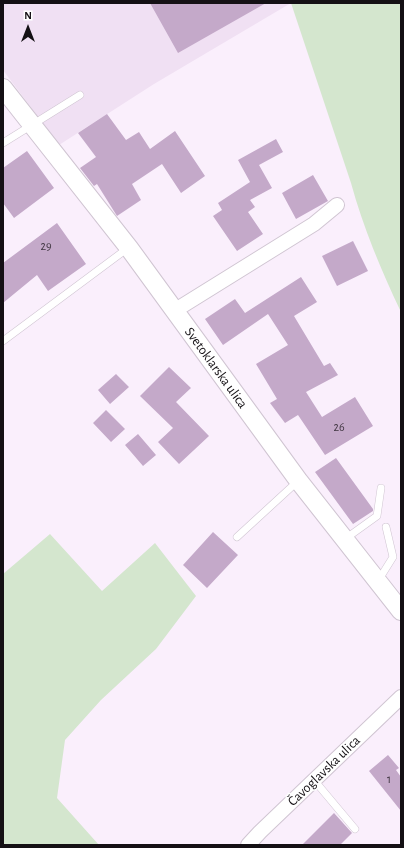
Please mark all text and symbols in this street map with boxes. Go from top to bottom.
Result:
north arrow [8,8,48,48]
text: N [24,10,32,21]
house number: 29 [40,239,52,253]
street label: Svetoklarska ulica [181,324,251,412]
house number: 26 [333,420,345,434]
street label: Čavoglavska ulica [284,732,364,810]
house number: 1 [387,772,391,786]

